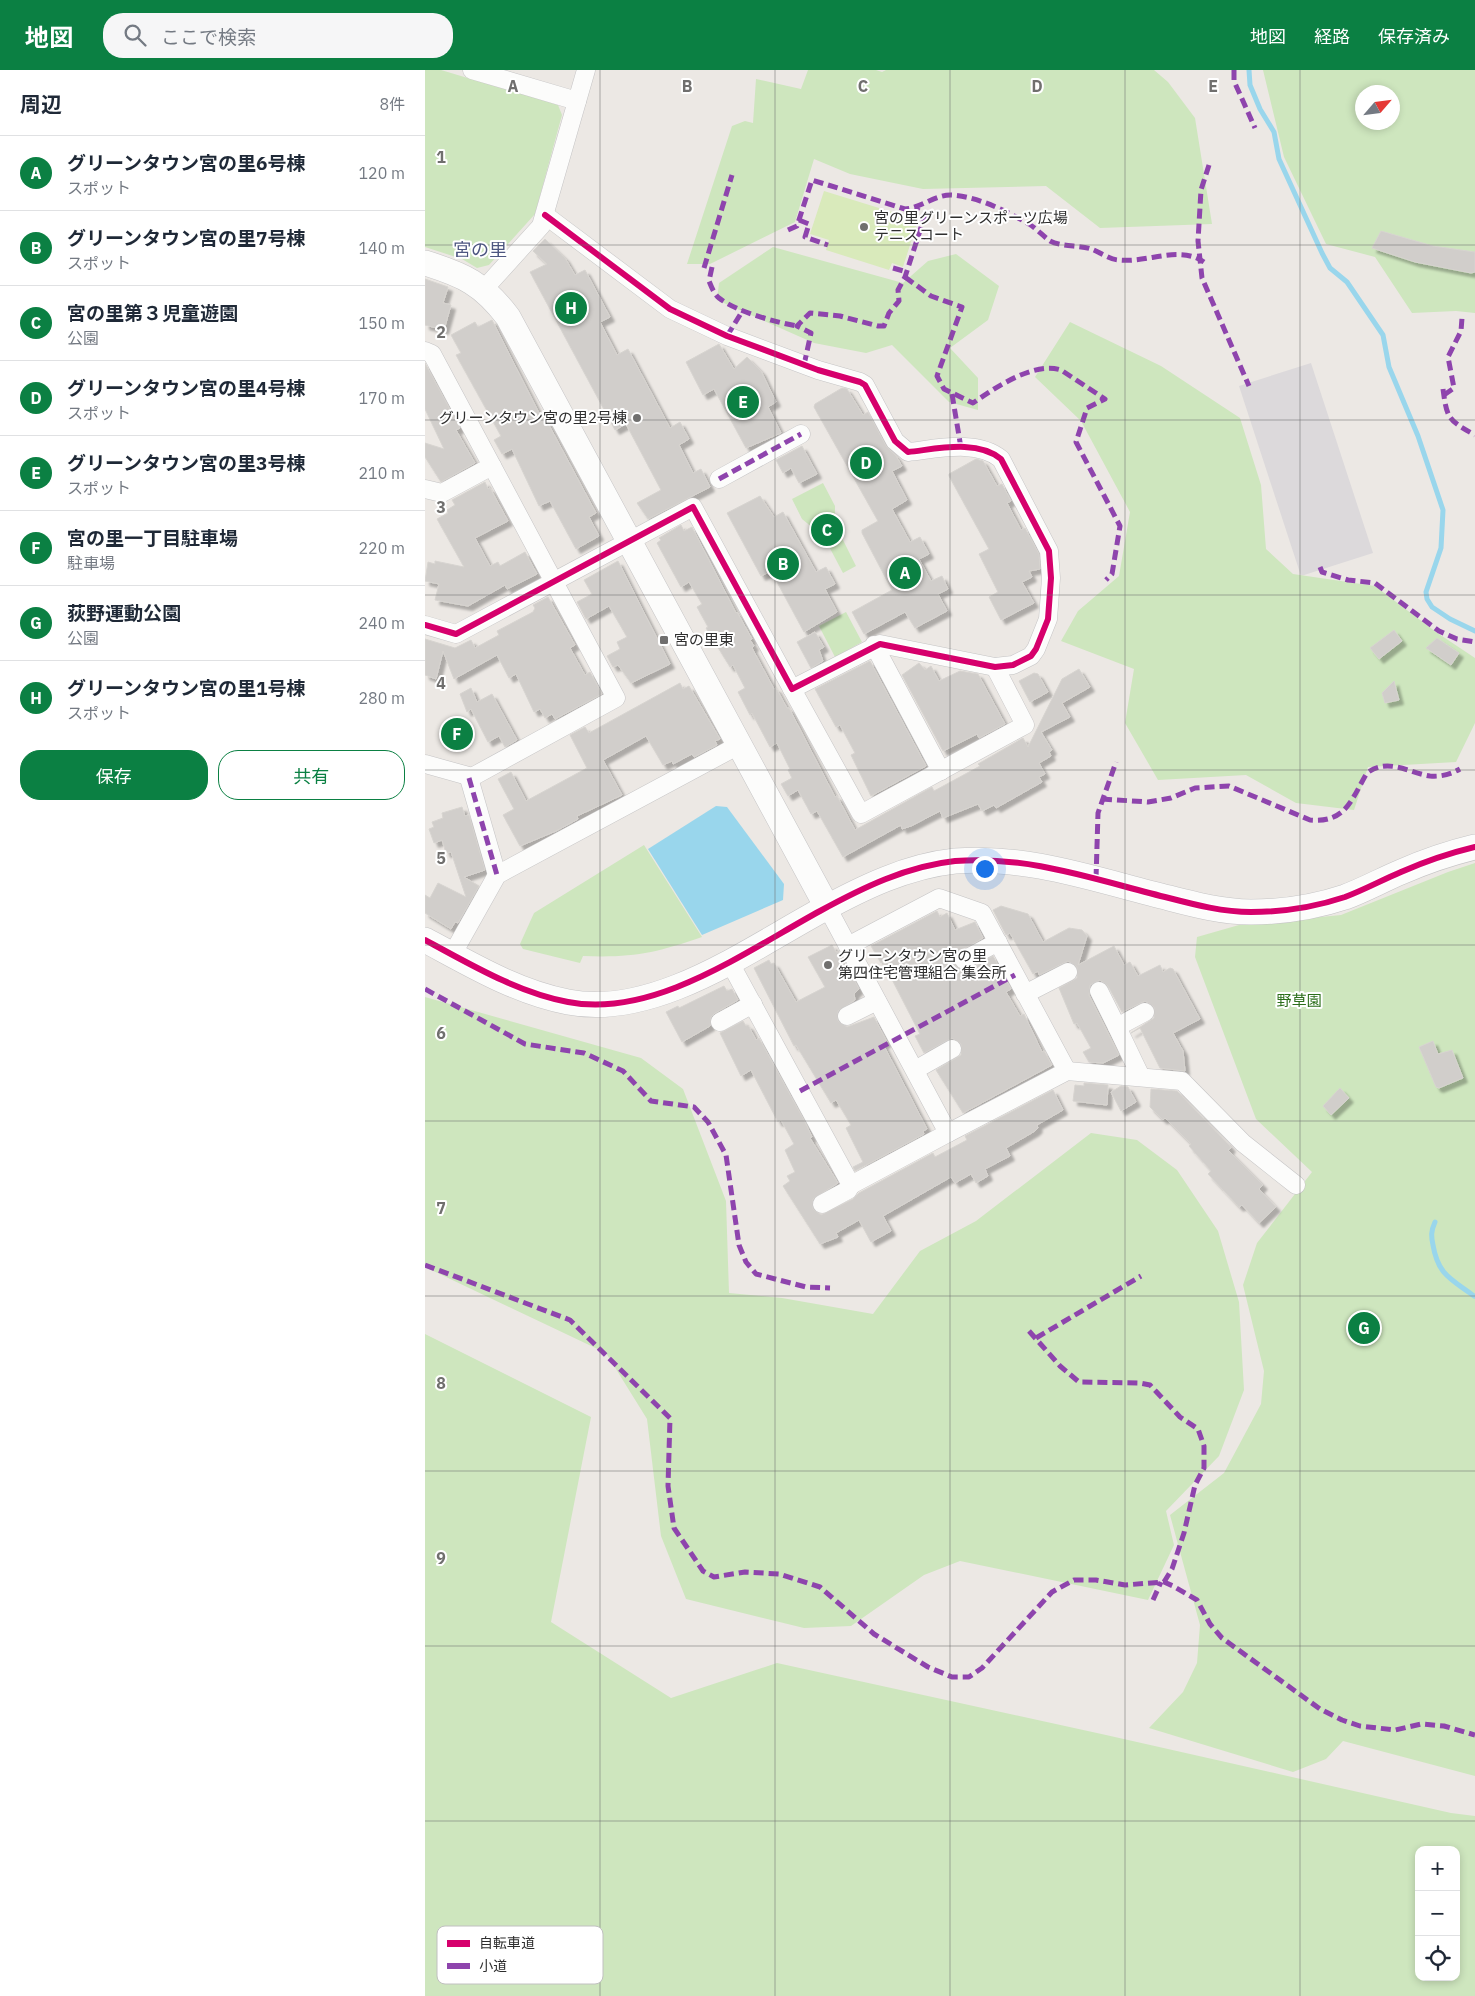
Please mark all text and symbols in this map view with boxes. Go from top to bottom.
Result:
search box [103,13,453,58]
text: 地図 [25,21,73,53]
icon: search [121,21,149,49]
text: ここで検索 [161,25,256,49]
text: 地図 [1250,25,1286,48]
text: 経路 [1314,25,1350,48]
text: 保存済み [1378,25,1450,48]
text: A [508,76,519,96]
text: B [682,76,693,96]
text: C [858,76,868,96]
text: D [1031,76,1043,96]
text: E [1208,76,1218,96]
north arrow [1355,85,1400,130]
text: 周辺 [20,90,62,118]
text: 8件 [379,94,405,114]
text: 1 [436,147,446,167]
text: グリーンタウン宮の里6号棟 [67,151,305,175]
text: A [31,163,41,183]
text: 120 m [358,163,405,183]
text: スポット [67,178,131,198]
place label: 宮の里グリーンスポーツ広場 テニスコート [874,208,1068,244]
marker: 宮の里グリーンスポーツ広場 テニスコート [858,221,870,233]
text: グリーンタウン宮の里7号棟 [67,226,305,250]
text: B [31,238,41,258]
text: 140 m [358,238,405,258]
district label: 宮の里 [453,238,507,261]
text: スポット [67,253,131,273]
pin: H [555,289,587,327]
text: 宮の里第３児童遊園 [67,301,238,325]
text: C [31,313,41,333]
text: 150 m [358,313,405,333]
text: 2 [436,322,446,342]
text: 公園 [67,328,99,348]
text: グリーンタウン宮の里4号棟 [67,376,305,400]
pin: E [727,383,759,421]
text: D [30,388,42,408]
text: 170 m [358,388,405,408]
text: スポット [67,403,131,423]
place label: グリーンタウン宮の里2号棟 [439,408,627,427]
marker: グリーンタウン宮の里2号棟 [631,412,643,424]
pin: D [850,444,882,482]
text: グリーンタウン宮の里3号棟 [67,451,305,475]
text: E [31,463,41,483]
text: 210 m [358,463,405,483]
text: スポット [67,478,131,498]
text: 3 [436,497,446,517]
pin: C [811,511,843,549]
text: 宮の里一丁目駐車場 [67,526,238,550]
text: F [31,538,41,558]
text: 220 m [358,538,405,558]
pin: B [767,545,799,583]
text: 駐車場 [67,553,115,573]
pin: A [889,554,921,592]
text: 荻野運動公園 [67,601,181,625]
text: G [30,613,42,633]
text: 240 m [358,613,405,633]
text: 公園 [67,628,99,648]
place label: 宮の里東 [674,630,734,649]
marker: 宮の里東 [658,634,670,646]
text: 4 [436,673,446,693]
text: グリーンタウン宮の里1号棟 [67,676,305,700]
text: H [30,688,42,708]
text: 280 m [358,688,405,708]
text: スポット [67,703,131,723]
pin: F [441,715,473,753]
button: 保存 [20,750,208,800]
button: 共有 [218,750,405,800]
text: 5 [436,848,446,868]
your location [972,856,998,882]
place label: グリーンタウン宮の里 第四住宅管理組合 集会所 [838,946,1007,982]
marker: グリーンタウン宮の里 第四住宅管理組合 集会所 [822,959,834,971]
park label: 野草園 [1276,991,1322,1010]
text: 6 [436,1023,446,1043]
text: 7 [436,1198,446,1218]
pin: G [1348,1309,1380,1347]
text: 8 [436,1373,446,1393]
text: 9 [436,1548,446,1568]
map controls [1415,1846,1460,1981]
button: + [1415,1846,1460,1891]
button: − [1415,1891,1460,1936]
legend [437,1926,603,1984]
text: 自転車道 [479,1934,535,1952]
button: locate [1415,1936,1460,1981]
text: 小道 [479,1957,507,1975]

